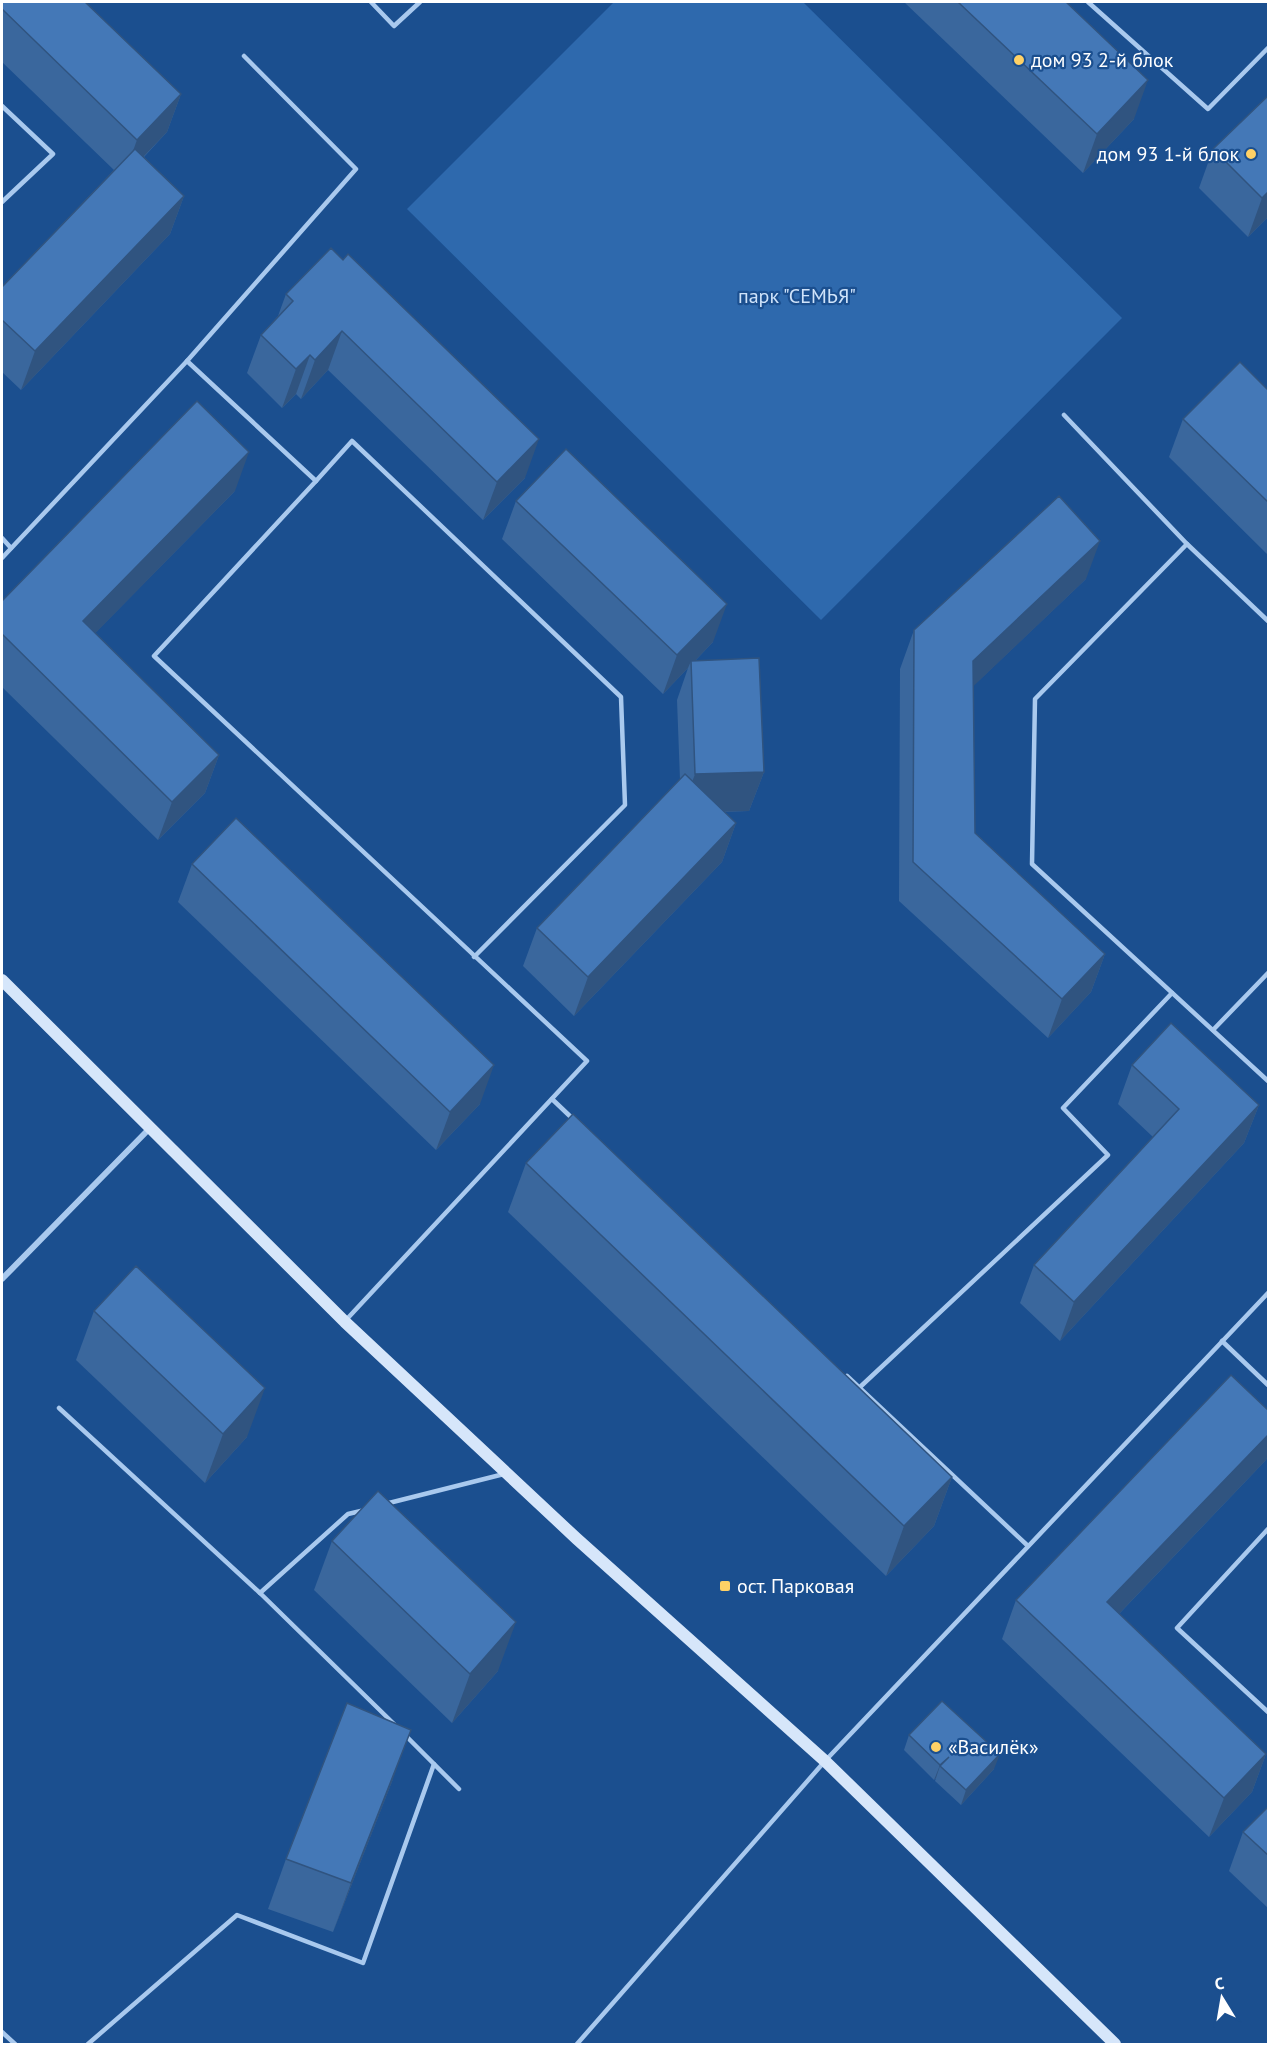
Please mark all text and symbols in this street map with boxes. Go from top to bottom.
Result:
place label: дом 93 2-й блок [1031,47,1174,73]
marker: дом 93 2-й блок [1012,53,1026,67]
place label: дом 93 1-й блок [1097,141,1239,167]
marker: дом 93 1-й блок [1244,147,1258,161]
park label: парк "СЕМЬЯ" [738,283,856,309]
place label: ост. Парковая [737,1573,854,1599]
marker: ост. Парковая [718,1579,732,1593]
place label: «Василёк» [948,1734,1038,1760]
marker: «Василёк» [929,1740,943,1754]
north arrow [1192,1968,1252,2028]
text: С [1213,1973,1225,1994]

